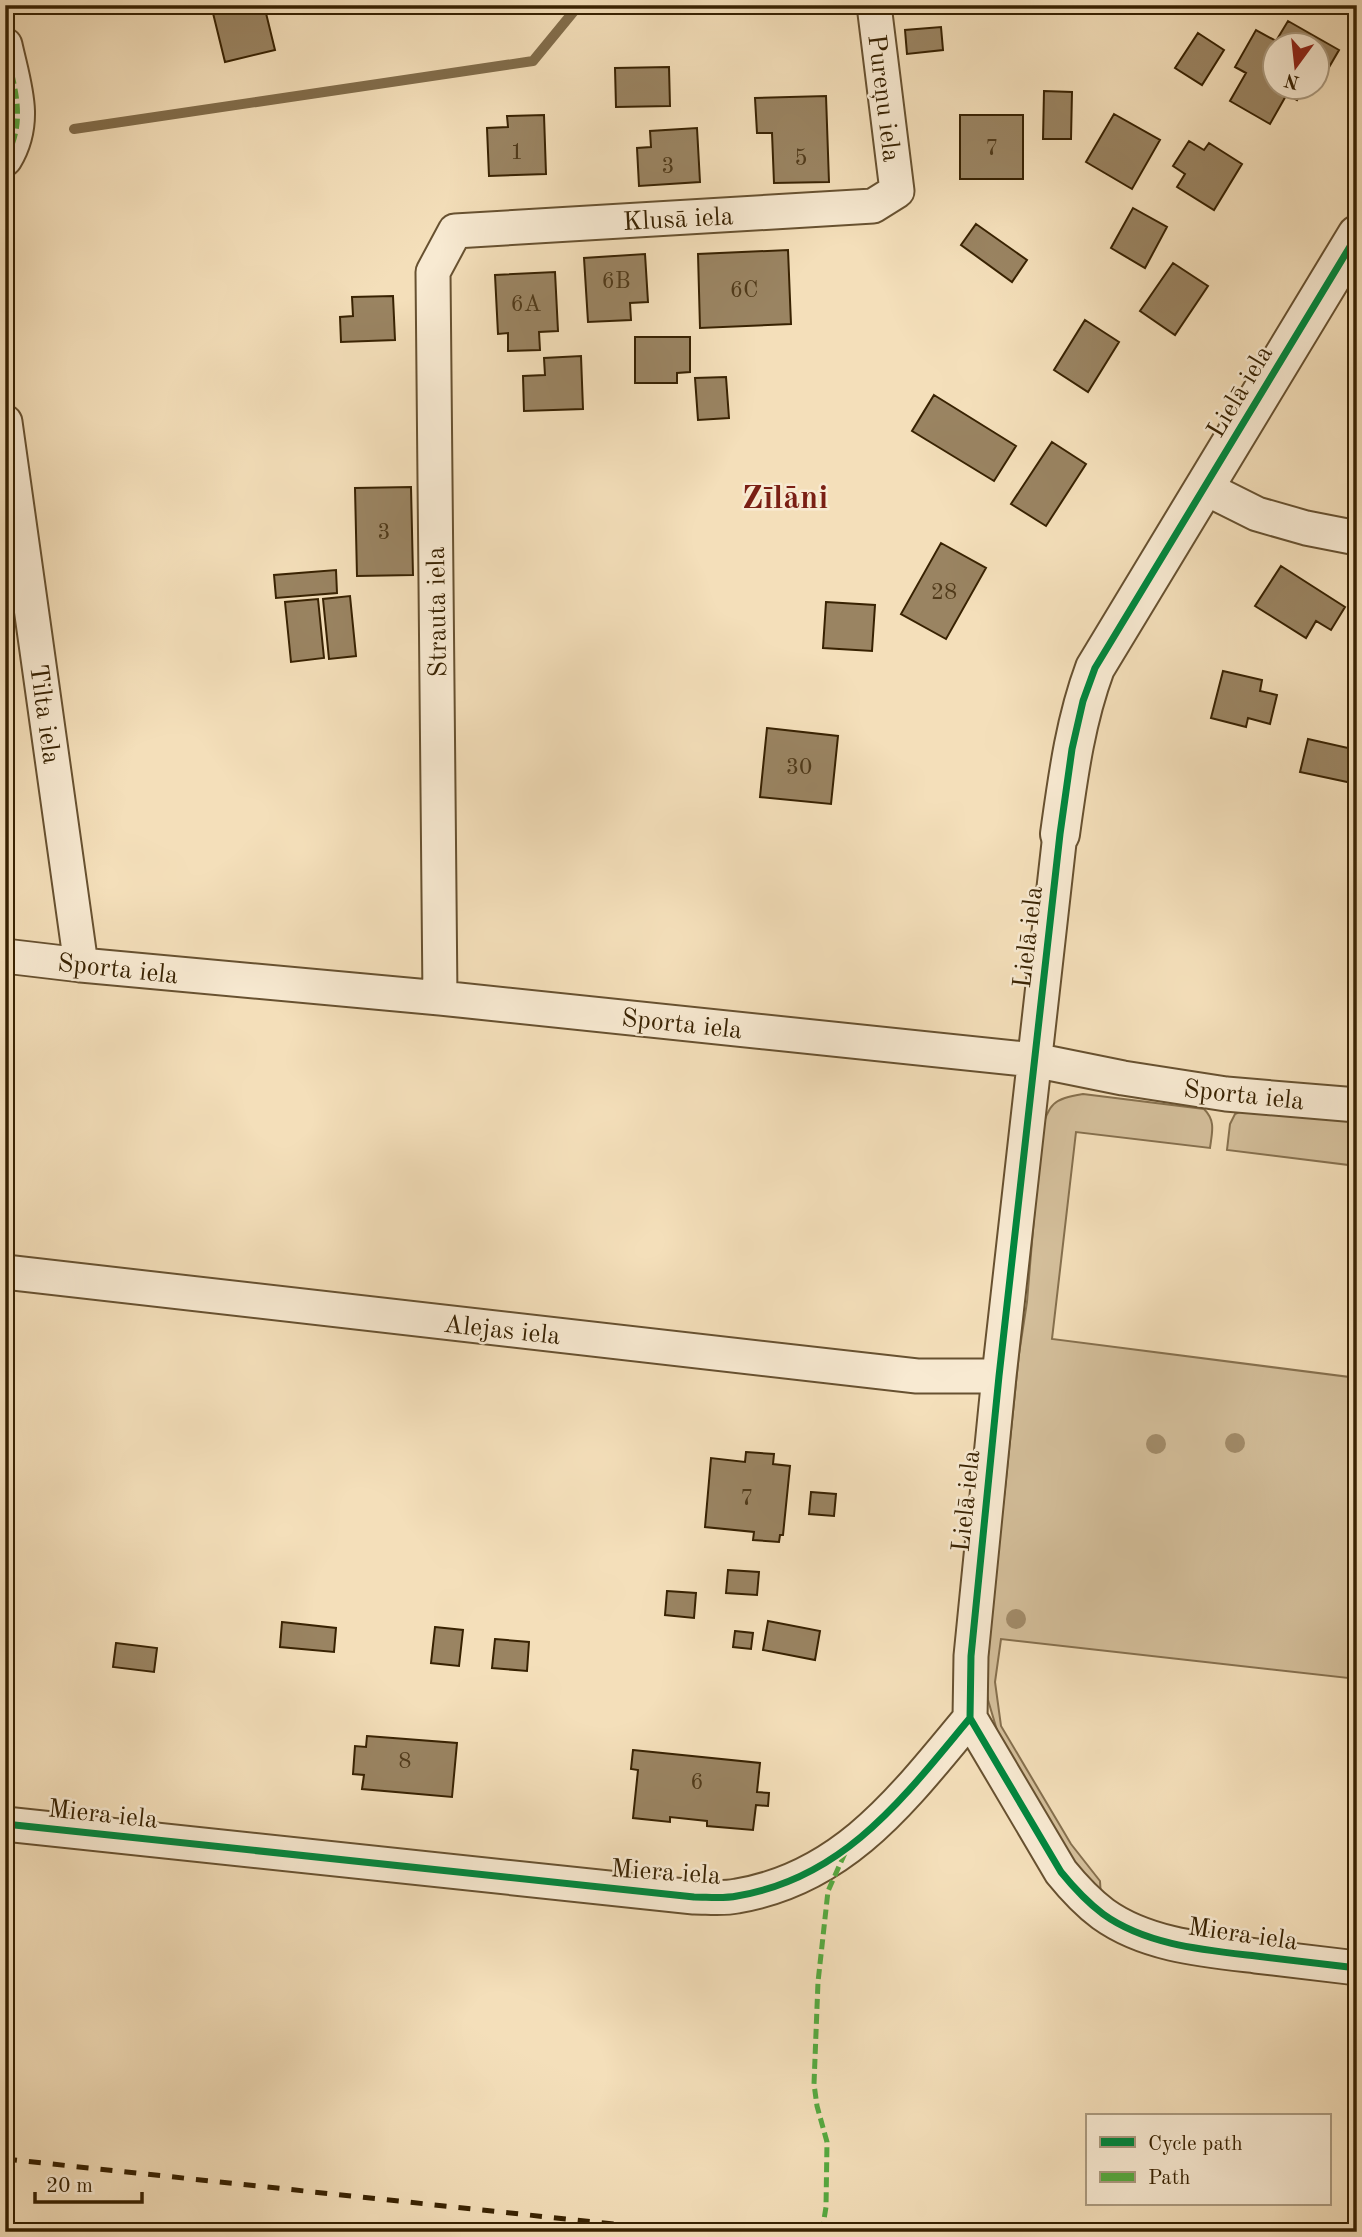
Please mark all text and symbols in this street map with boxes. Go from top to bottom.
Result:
north arrow [1260,32,1330,102]
street label: Pureņu iela [861,33,904,164]
text: N [1282,69,1302,91]
house number: 7 [985,137,999,160]
house number: 1 [510,141,524,164]
house number: 5 [794,147,808,170]
house number: 3 [661,155,675,178]
street label: Klusā iela [622,204,734,236]
house number: 6B [601,270,631,293]
house number: 6C [730,279,758,302]
house number: 6A [511,293,542,316]
street label: Lielā iela [1203,341,1278,443]
district label: Zīlāni [742,483,828,516]
house number: 3 [377,521,391,544]
street label: Strauta iela [424,546,452,678]
house number: 28 [931,581,957,604]
street label: Tilta iela [24,663,64,766]
house number: 30 [786,756,812,779]
street label: Lielā iela [1010,885,1048,990]
street label: Sporta iela [56,951,180,989]
street label: Sporta iela [620,1006,744,1044]
street label: Sporta iela [1182,1077,1306,1115]
street label: Alejas iela [442,1312,562,1350]
street label: Lielā iela [949,1449,985,1553]
house number: 7 [740,1487,754,1510]
house number: 8 [398,1750,412,1773]
house number: 6 [690,1771,704,1794]
street label: Miera iela [47,1796,159,1834]
street label: Miera iela [610,1856,722,1890]
street label: Miera iela [1186,1914,1299,1956]
legend [1086,2114,1330,2206]
text: Cycle path [1148,2134,1243,2155]
scale bar [35,2160,142,2204]
text: Path [1148,2168,1191,2189]
text: 20 m [46,2176,93,2197]

